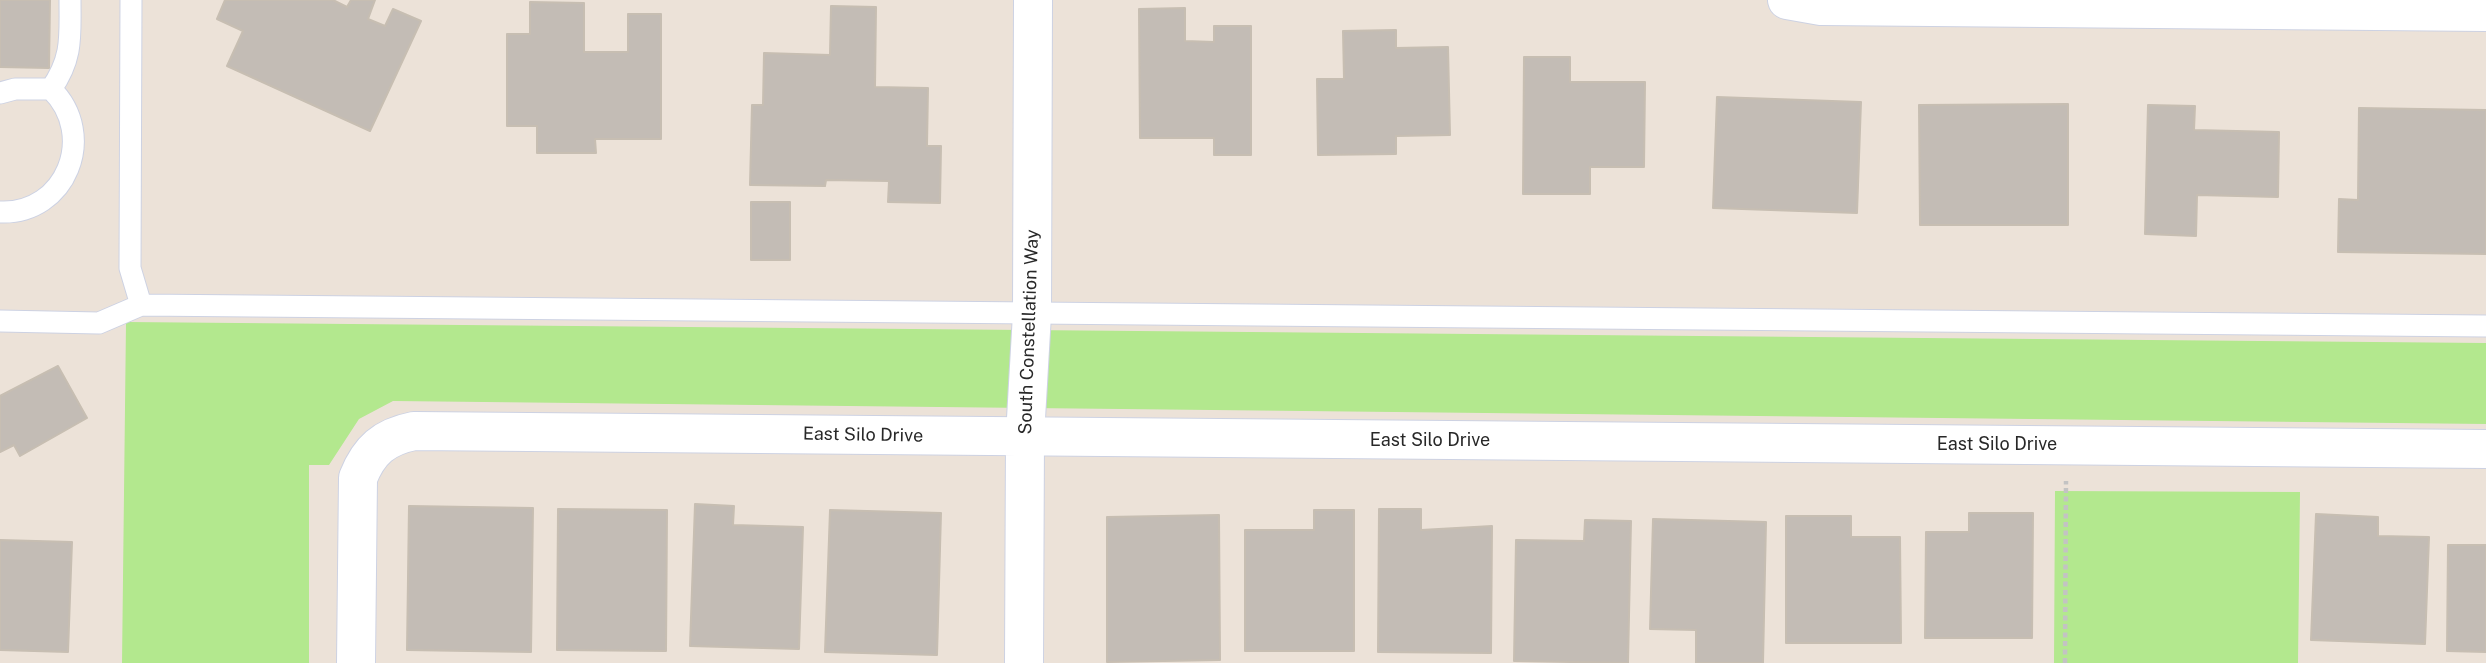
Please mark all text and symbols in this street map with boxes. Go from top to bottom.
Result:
street label: South Constellation Way [1015,229,1043,435]
street label: East Silo Drive [803,423,923,447]
street label: East Silo Drive [1370,429,1490,451]
street label: East Silo Drive [1937,433,2057,455]

